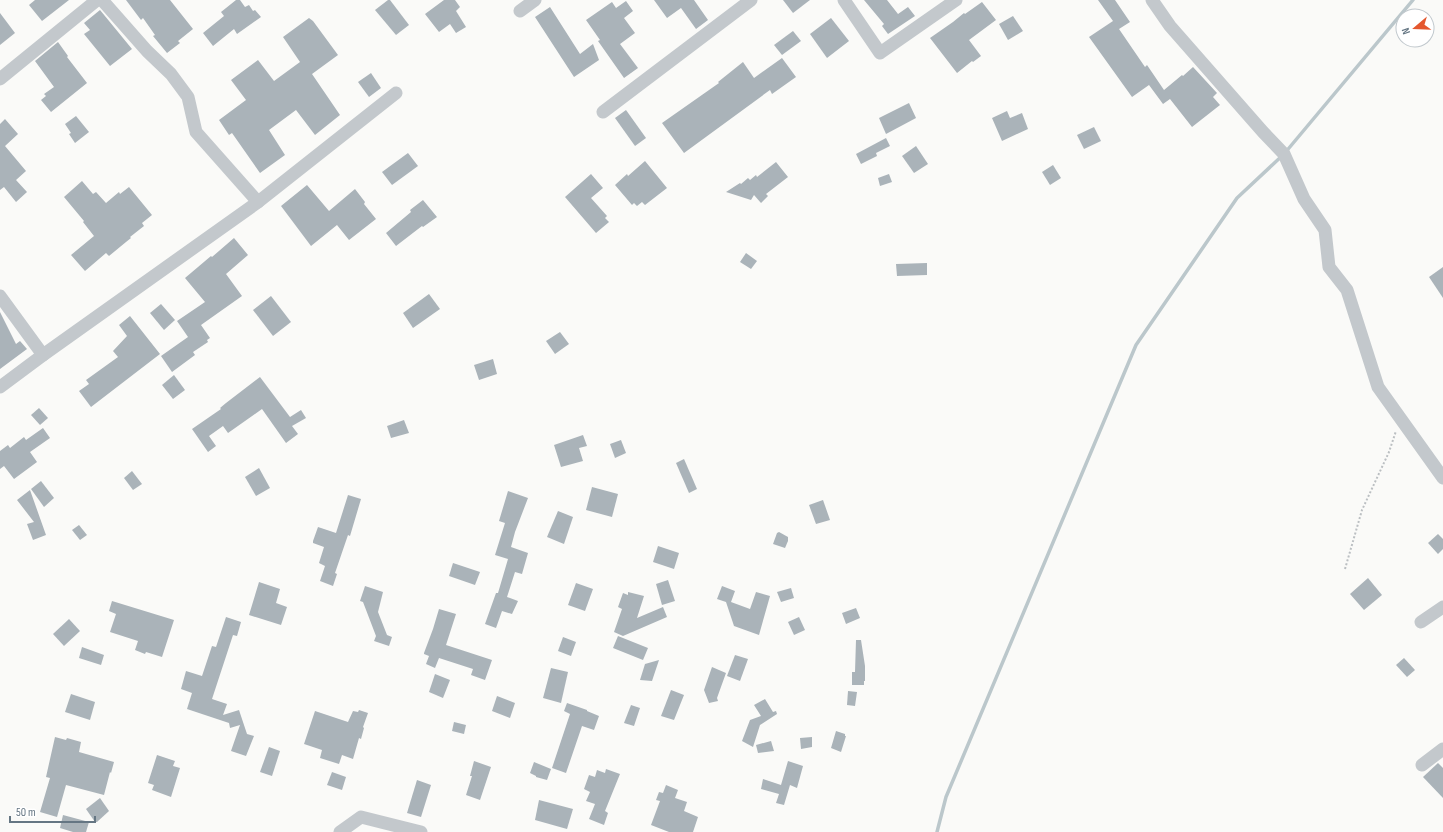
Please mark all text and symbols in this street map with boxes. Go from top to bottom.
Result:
north arrow [1395,8,1435,48]
text: N [1399,26,1413,36]
scale bar [10,798,95,824]
text: 50 m [16,805,36,820]

